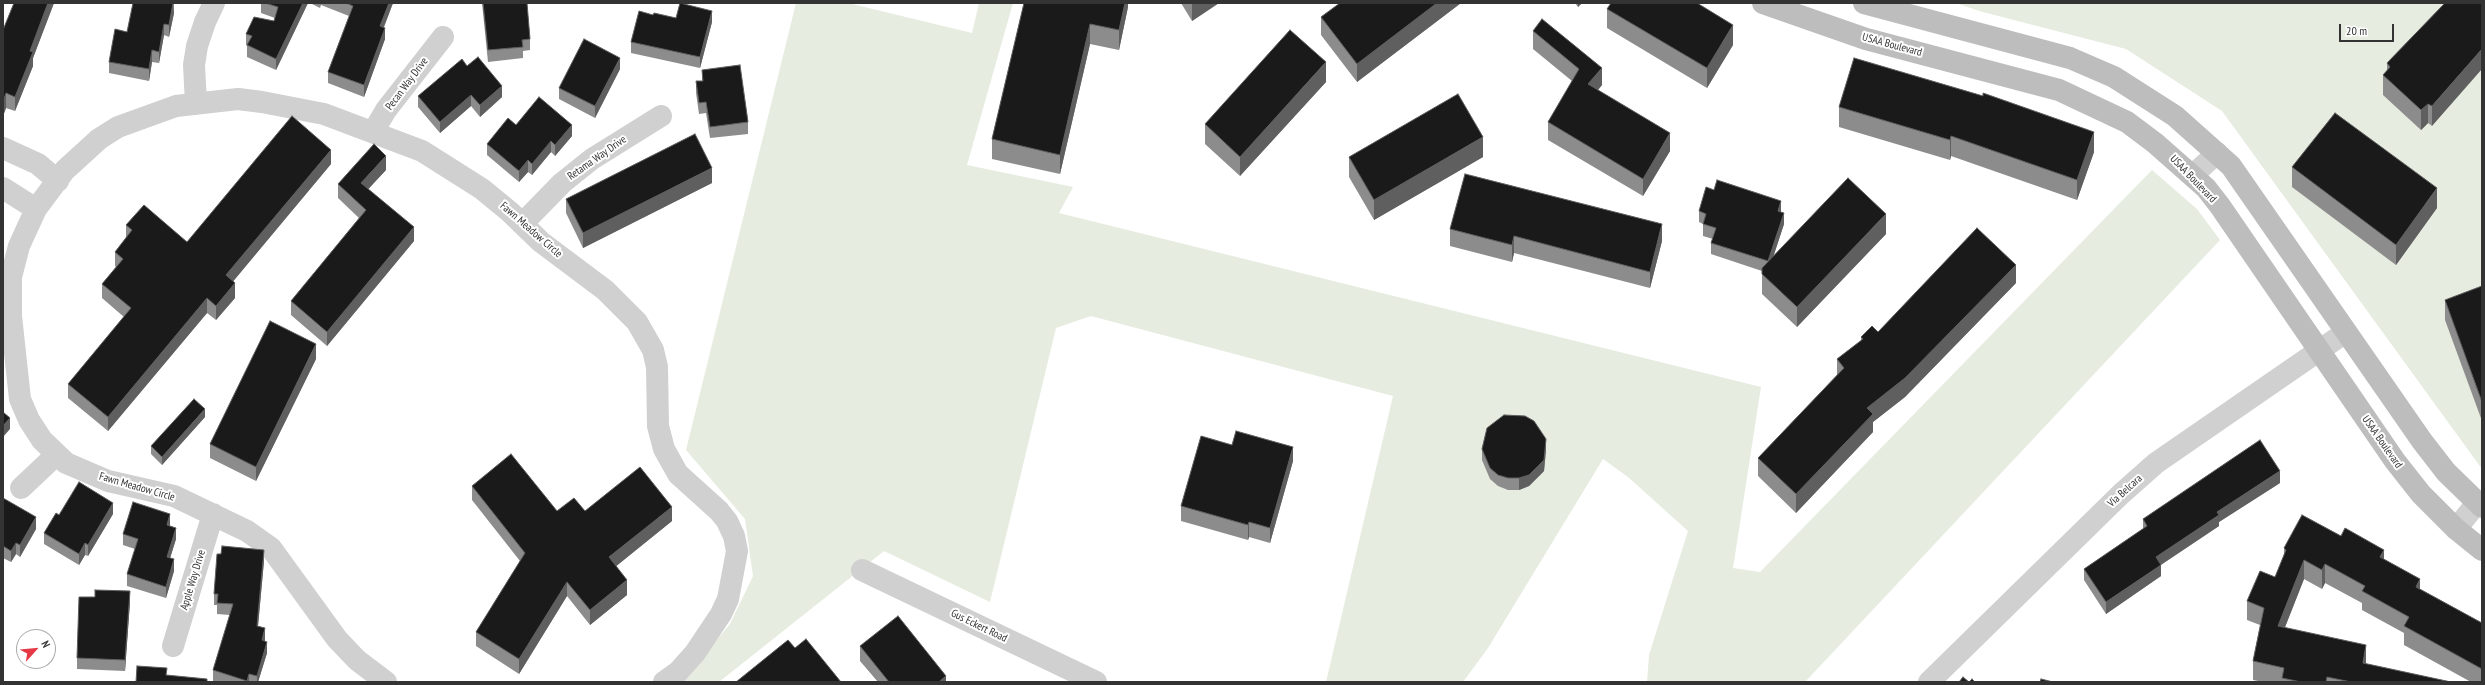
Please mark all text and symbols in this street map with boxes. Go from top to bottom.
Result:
scale bar [2341,16,2396,42]
text: 20 m [2346,23,2367,38]
street label: USAA Boulevard [1861,31,1923,59]
street label: Pecan Way Drive [383,55,431,113]
street label: Retama Way Drive [565,133,629,183]
street label: USAA Boulevard [2167,152,2219,206]
street label: Fawn Meadow Circle [497,199,565,261]
street label: USAA Boulevard [2359,413,2405,471]
street label: Fawn Meadow Circle [98,470,176,504]
street label: Via Belcara [2105,472,2145,510]
street label: Apple Way Drive [178,548,208,612]
street label: Gus Eckert Road [949,607,1009,645]
north arrow [16,629,56,669]
text: N [38,638,53,650]

